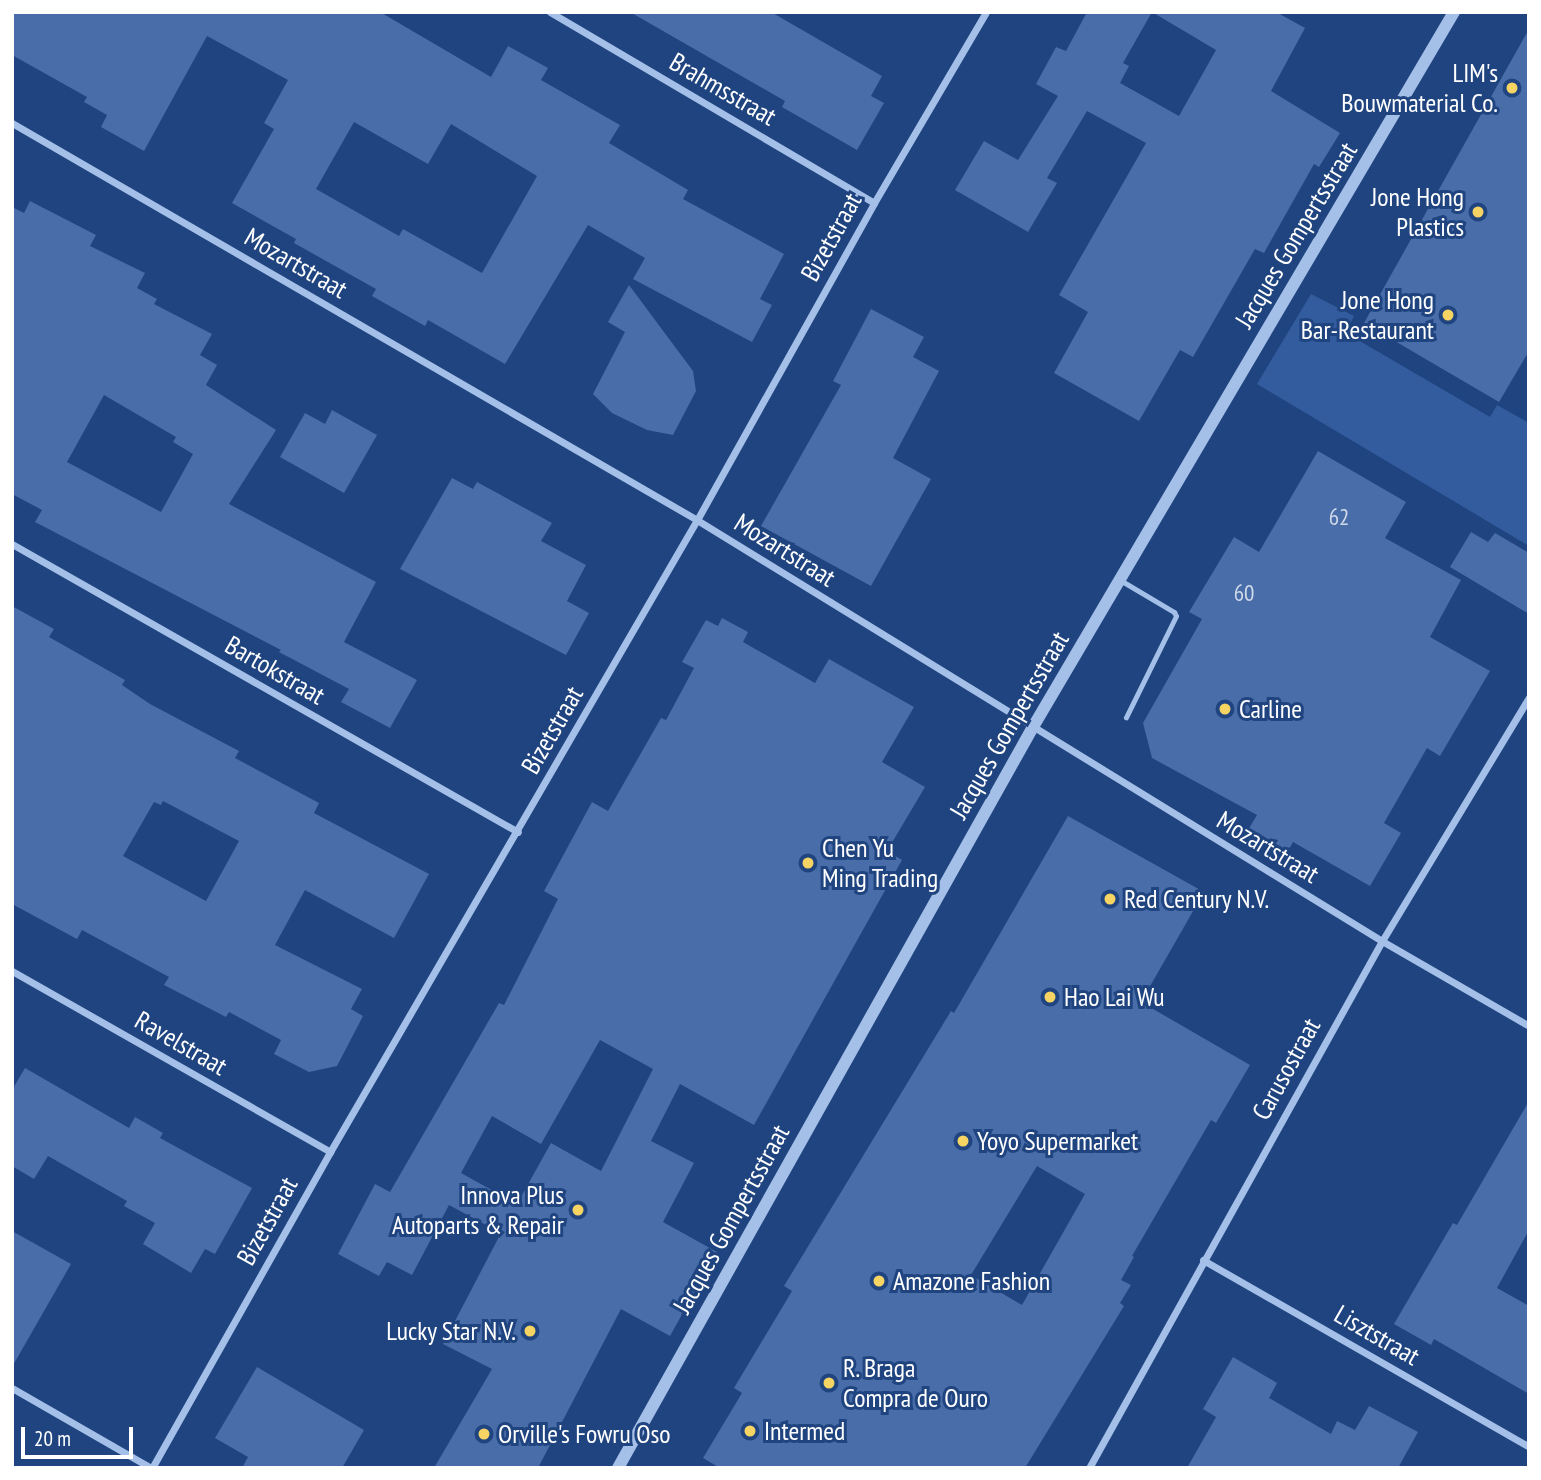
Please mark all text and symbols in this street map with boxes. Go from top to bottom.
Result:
street label: Brahmsstraat [664,46,782,132]
place label: LIM's Bouwmaterial Co. [1341,57,1498,119]
marker: LIM's Bouwmaterial Co. [1504,80,1520,96]
street label: Jacques Gompertsstraat [1228,137,1364,333]
place label: Jone Hong Plastics [1371,181,1464,242]
street label: Bizetstraat [794,188,868,286]
marker: Jone Hong Plastics [1470,204,1486,220]
street label: Mozartstraat [239,221,353,305]
place label: Jone Hong Bar-Restaurant [1301,284,1434,346]
marker: Jone Hong Bar-Restaurant [1440,307,1456,323]
house number: 62 [1329,503,1349,531]
street label: Mozartstraat [729,507,841,593]
house number: 60 [1234,579,1254,607]
street label: Jacques Gompertsstraat [943,626,1075,824]
street label: Bartokstraat [220,629,330,711]
street label: Bizetstraat [515,681,589,779]
place label: Carline [1239,693,1302,725]
marker: Carline [1217,701,1233,717]
street label: Mozartstraat [1211,804,1325,890]
place label: Chen Yu Ming Trading [822,832,939,894]
marker: Chen Yu Ming Trading [800,855,816,871]
place label: Red Century N.V. [1124,883,1270,915]
marker: Red Century N.V. [1102,891,1118,907]
place label: Hao Lai Wu [1064,981,1165,1013]
marker: Hao Lai Wu [1042,989,1058,1005]
street label: Ravelstraat [130,1004,232,1082]
street label: Carusostraat [1245,1013,1327,1125]
street label: Jacques Gompertsstraat [666,1119,796,1319]
place label: Yoyo Supermarket [977,1125,1138,1157]
marker: Yoyo Supermarket [955,1133,971,1149]
street label: Bizetstraat [230,1172,304,1270]
place label: Innova Plus Autoparts & Repair [392,1179,564,1240]
marker: Innova Plus Autoparts & Repair [570,1202,586,1218]
place label: Amazone Fashion [893,1265,1050,1297]
marker: Amazone Fashion [871,1273,887,1289]
street label: Lisztstraat [1329,1298,1425,1372]
place label: Lucky Star N.V. [386,1315,516,1347]
marker: Lucky Star N.V. [522,1323,538,1339]
place label: R. Braga Compra de Ouro [843,1352,988,1414]
marker: R. Braga Compra de Ouro [821,1375,837,1391]
scale bar [24,1414,136,1458]
place label: Intermed [764,1415,845,1447]
place label: Orville's Fowru Oso [498,1418,671,1450]
marker: Intermed [742,1423,758,1439]
text: 20 m [34,1425,71,1452]
marker: Orville's Fowru Oso [476,1426,492,1442]

